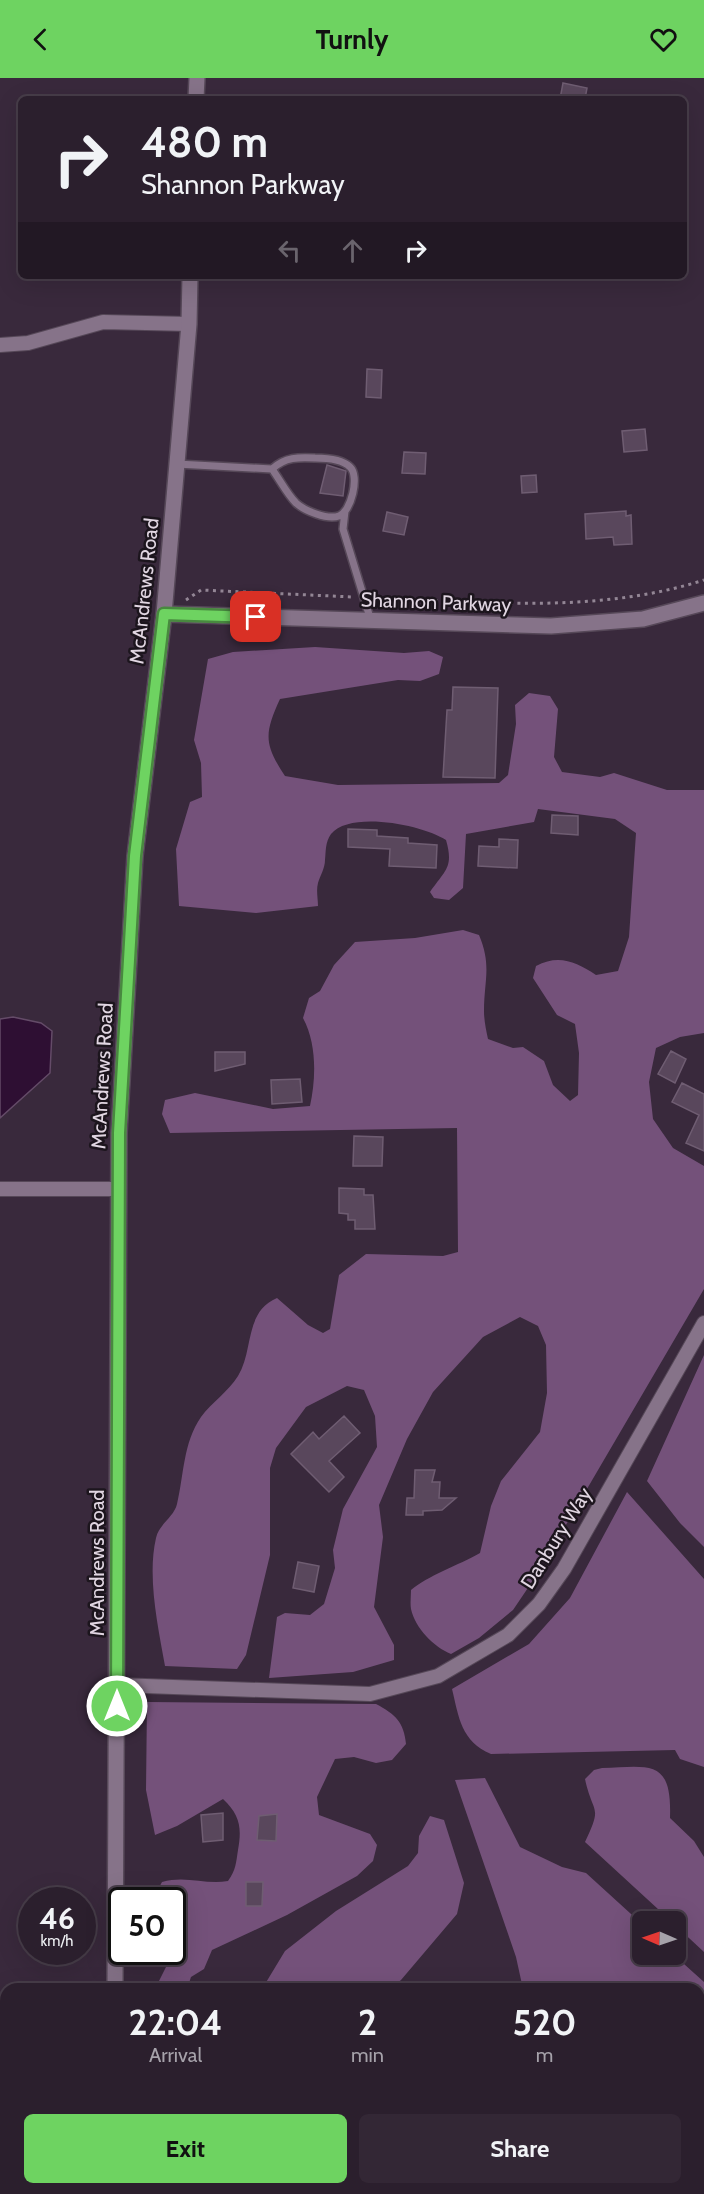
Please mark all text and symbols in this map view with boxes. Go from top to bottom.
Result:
icon: back [24,23,57,56]
text: Turnly [316,23,388,56]
icon: heart [647,23,680,56]
text: 480 m [141,116,268,168]
icon: right [42,120,120,198]
text: Shannon Parkway [141,168,345,201]
icon: left [273,234,306,267]
icon: ahead [336,234,369,267]
icon: right [399,234,432,267]
street label: McAndrews Road [124,517,164,665]
street label: Shannon Parkway [360,587,512,617]
pin [230,591,281,642]
icon: arrive [239,600,272,633]
street label: McAndrews Road [86,1002,118,1150]
street label: Danbury Way [515,1483,597,1593]
street label: McAndrews Road [85,1490,109,1636]
position arrow [85,1674,149,1738]
speed limit sign: 50 [108,1887,186,1965]
text: 46 [39,1900,75,1937]
north arrow [632,1911,686,1965]
map controls [632,1911,686,1965]
text: km/h [41,1932,73,1950]
text: 22:04 [129,2000,222,2044]
text: 2 [358,2000,377,2044]
text: 520 [513,2000,576,2044]
text: Arrival [149,2043,202,2067]
text: min [351,2043,384,2067]
text: m [536,2043,553,2067]
button: Exit [24,2114,347,2183]
button: Share [359,2114,681,2183]

